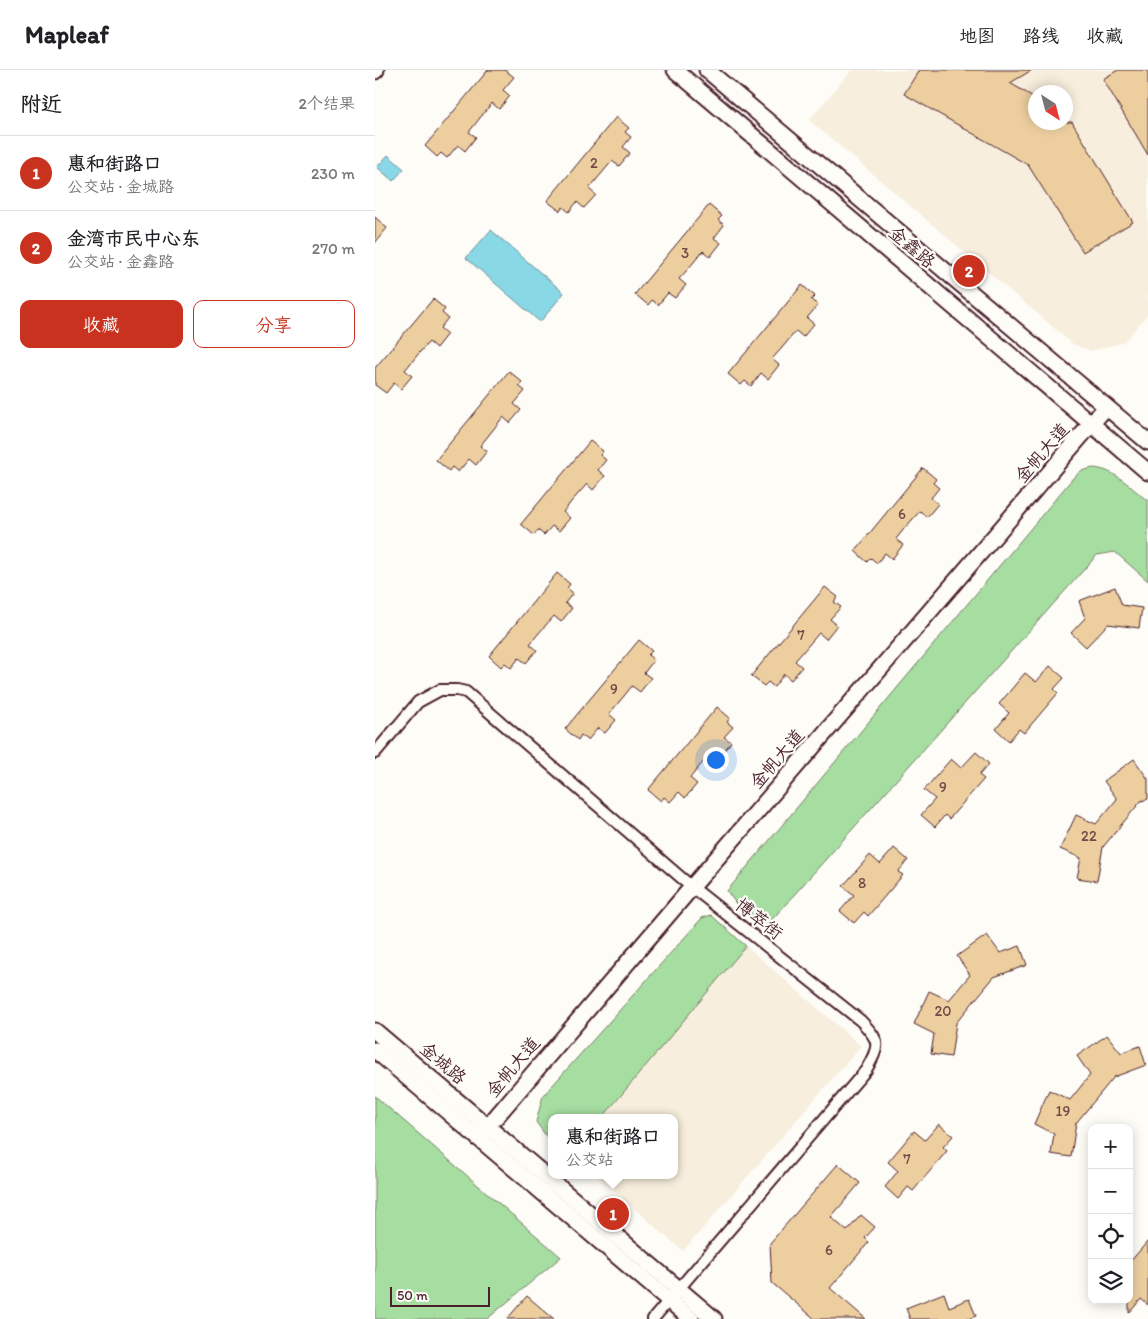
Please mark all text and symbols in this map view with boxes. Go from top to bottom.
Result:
text: Mapleaf [25,20,109,49]
text: 地图 [959,25,995,47]
text: 路线 [1023,25,1059,47]
text: 收藏 [1087,25,1123,47]
north arrow [1028,85,1073,130]
text: 附近 [20,91,62,116]
text: 2个结果 [299,94,355,113]
text: 惠和街路口 [67,152,162,175]
house number: 2 [590,154,598,172]
text: 1 [32,164,40,183]
text: 230 m [311,164,355,183]
text: 公交站 · 金城路 [67,177,174,196]
street label: 金鑫路 [884,221,940,273]
text: 金湾市民中心东 [67,227,200,250]
text: 2 [32,239,40,258]
text: 270 m [312,239,355,258]
house number: 3 [681,244,689,262]
text: 公交站 · 金鑫路 [67,252,174,271]
pin: 2 [953,252,985,290]
button: 收藏 [20,300,183,348]
button: 分享 [193,300,355,348]
street label: 金帆大道 [1010,419,1074,487]
house number: 6 [898,505,906,523]
house number: 7 [797,626,805,644]
house number: 9 [610,680,618,698]
street label: 金帆大道 [745,725,809,793]
your location [703,747,729,773]
house number: 9 [939,778,947,796]
house number: 22 [1081,827,1097,845]
house number: 8 [858,874,866,892]
street label: 博萃街 [731,894,787,944]
house number: 20 [934,1002,952,1020]
street label: 金帆大道 [481,1032,545,1102]
street label: 金城路 [415,1037,471,1089]
house number: 19 [1056,1102,1071,1120]
popup [548,1114,678,1179]
map controls [1088,1124,1133,1304]
button: + [1088,1124,1133,1169]
text: 惠和街路口 [565,1125,661,1148]
text: 公交站 [565,1150,614,1169]
house number: 7 [903,1150,911,1168]
button: − [1088,1169,1133,1214]
pin: 1 [597,1195,629,1233]
button: locate [1088,1214,1133,1259]
house number: 6 [825,1241,833,1259]
button: layers [1088,1259,1133,1304]
scale bar [390,1284,490,1307]
text: 50 m [397,1287,428,1304]

